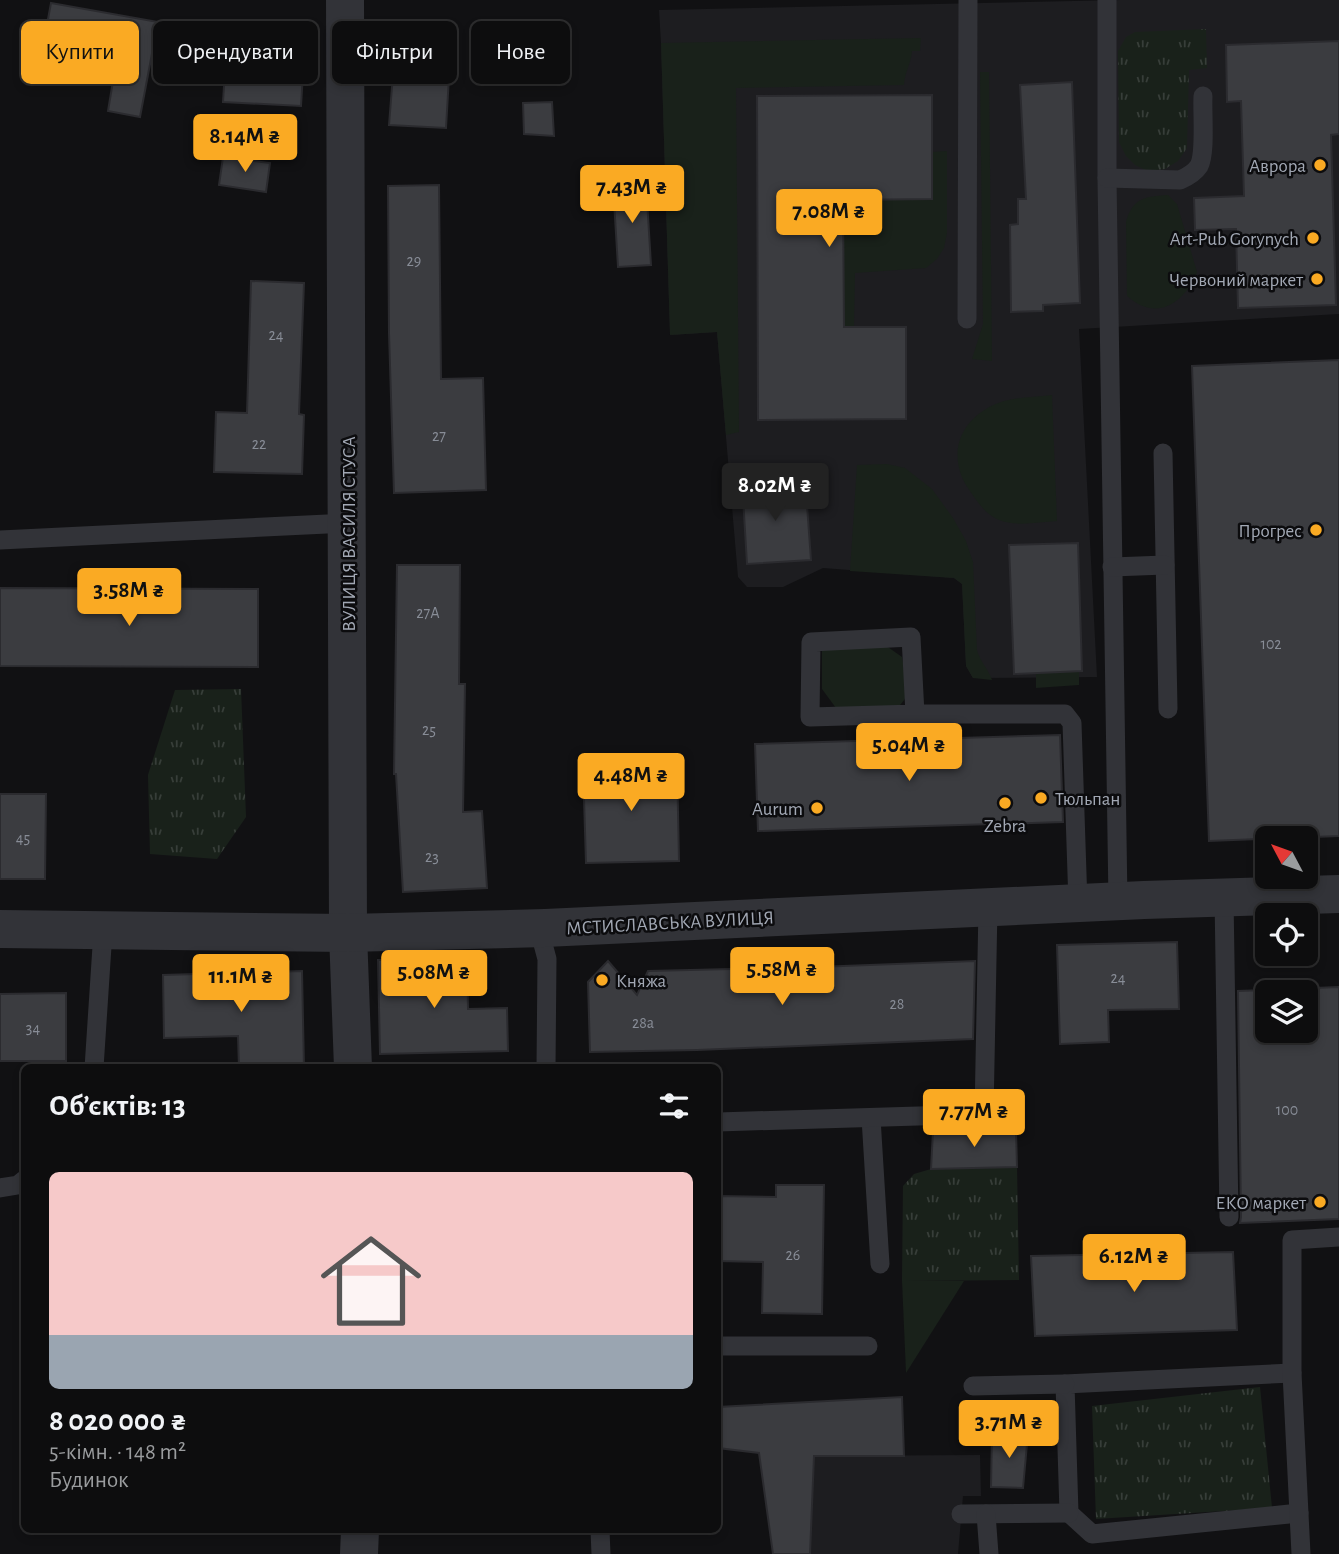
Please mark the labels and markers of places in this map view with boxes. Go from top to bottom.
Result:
pin: 8.14M ₴ [180,114,310,174]
place label: Аврора [1249,157,1306,176]
marker: Аврора [1312,157,1328,173]
pin: 7.43M ₴ [567,166,697,225]
pin: 7.08M ₴ [764,190,894,249]
place label: Art-Pub Gorynych [1170,230,1299,249]
marker: Art-Pub Gorynych [1305,230,1321,246]
place label: Червоний маркет [1169,271,1303,290]
marker: Червоний маркет [1309,271,1325,287]
pin: 8.02M ₴ [710,463,840,523]
place label: Прогрес [1238,522,1302,541]
marker: Прогрес [1308,522,1324,538]
pin: 3.58M ₴ [64,568,194,628]
pin: 5.04M ₴ [844,724,974,783]
pin: 4.48M ₴ [566,754,696,813]
marker: Тюльпан [1033,790,1049,806]
place label: Тюльпан [1055,790,1120,809]
marker: Zebra [997,795,1013,811]
place label: Aurum [752,800,803,819]
marker: Aurum [809,800,825,816]
place label: Zebra [984,817,1027,836]
pin: 5.58M ₴ [717,948,847,1007]
pin: 5.08M ₴ [369,950,499,1010]
pin: 11.1M ₴ [176,954,306,1014]
marker: Княжа [594,972,610,988]
place label: Княжа [616,972,667,991]
pin: 7.77M ₴ [909,1090,1039,1149]
place label: ЕКО маркет [1216,1194,1306,1213]
marker: ЕКО маркет [1312,1194,1328,1210]
pin: 6.12M ₴ [1069,1234,1199,1294]
pin: 3.71M ₴ [944,1400,1074,1460]

